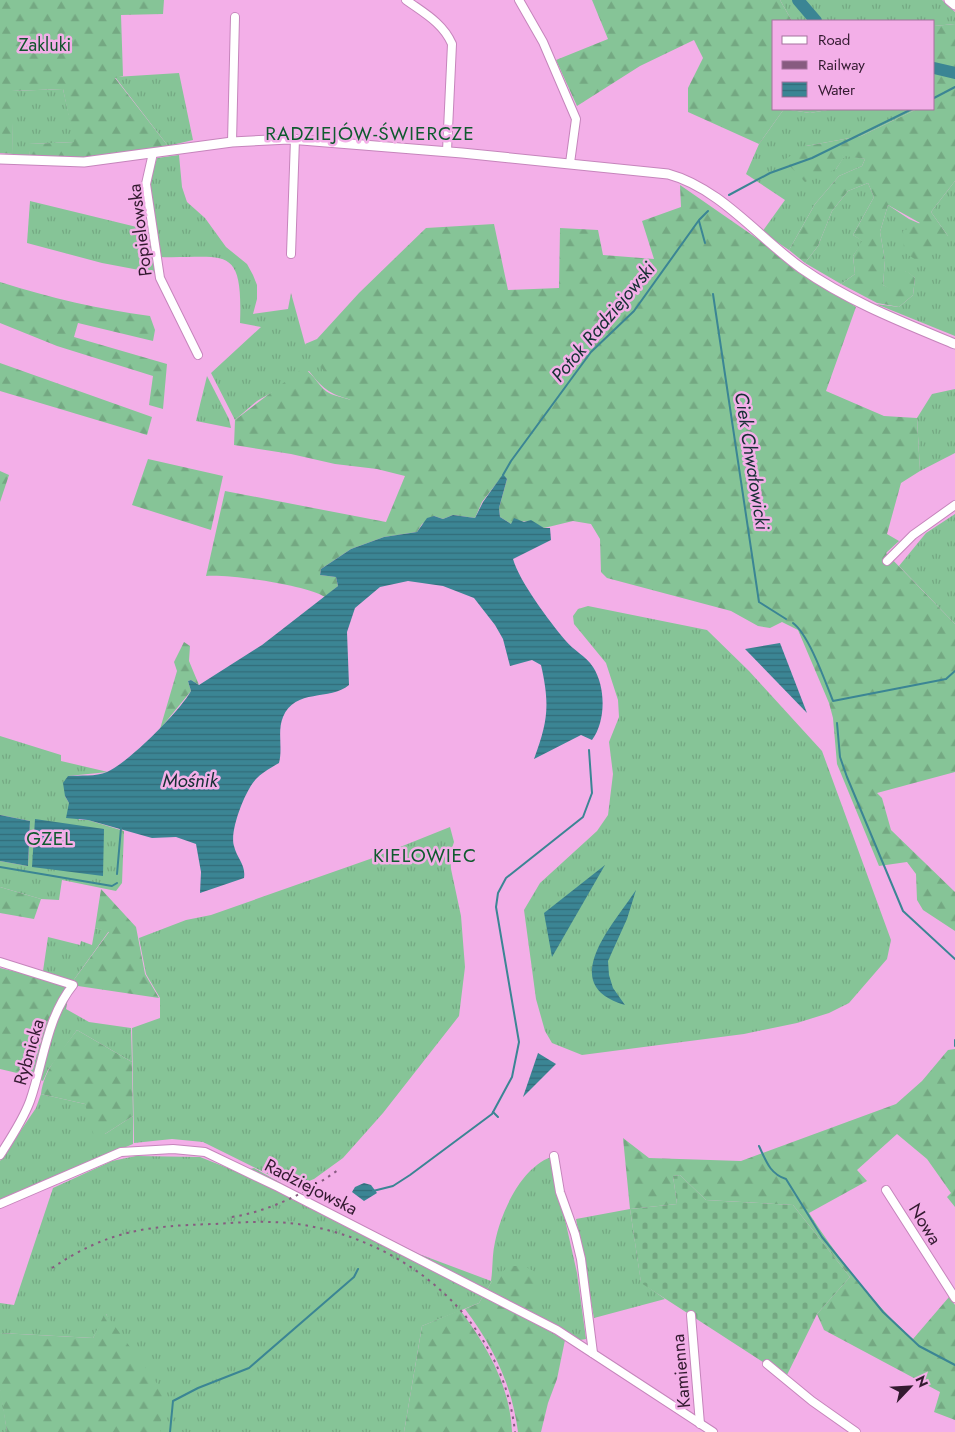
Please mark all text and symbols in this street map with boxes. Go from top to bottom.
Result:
legend [772,20,935,110]
text: Road [818,29,850,51]
park label: Zakluki [19,32,71,58]
text: Railway [818,54,865,76]
text: Water [818,79,856,101]
district label: RADZIEJÓW-ŚWIERCZE [265,120,475,147]
street label: Popielowska [121,182,159,278]
water label: Potok Radziejowski [545,255,662,388]
water label: Ciek Chwałowicki [728,390,776,533]
water label: Mośnik [162,767,218,794]
district label: GZEL [26,825,74,852]
district label: KIELOWIEC [373,842,477,869]
street label: Rybnicka [7,1016,51,1088]
street label: Radziejowska [260,1152,362,1222]
street label: Nowa [902,1198,948,1250]
street label: Kamienna [665,1333,697,1409]
north arrow [885,1362,935,1412]
text: N [910,1372,933,1391]

